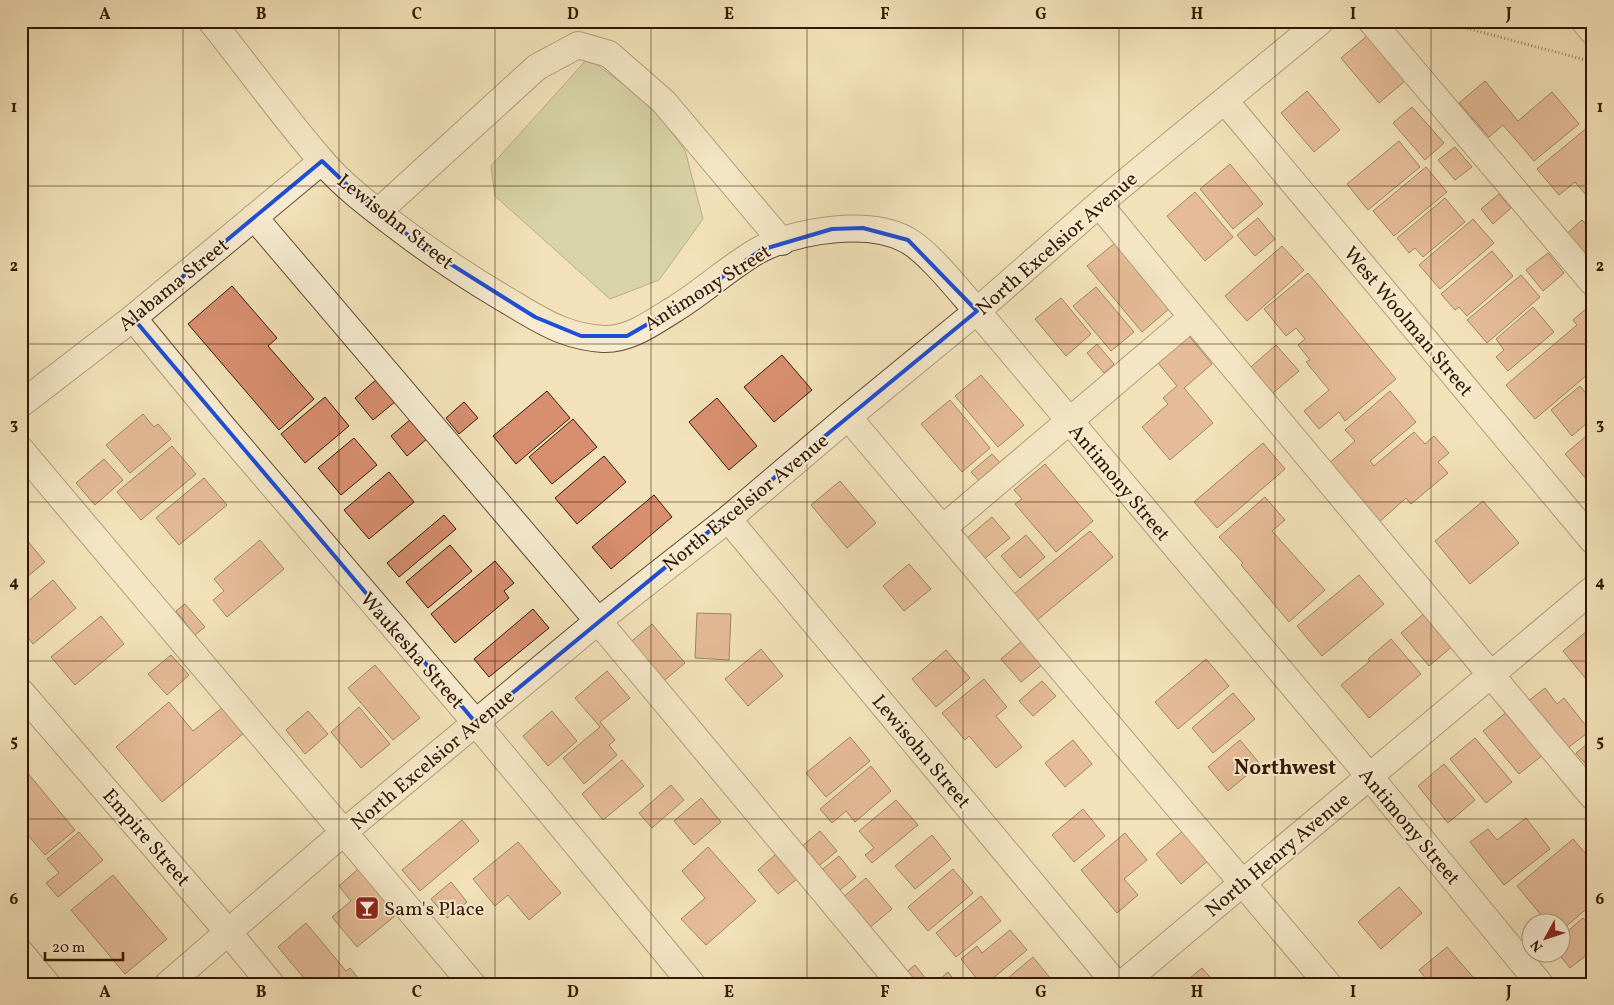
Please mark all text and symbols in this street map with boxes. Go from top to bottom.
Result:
text: A [99,4,111,26]
text: B [256,4,267,26]
text: C [412,4,422,26]
text: D [567,4,579,26]
text: E [724,4,734,26]
text: F [880,4,890,26]
text: G [1035,4,1047,26]
text: H [1191,4,1203,26]
text: I [1350,4,1356,26]
text: J [1505,4,1512,26]
text: 1 [11,97,17,119]
text: 1 [1597,97,1603,119]
street label: North Excelsior Avenue [970,166,1144,323]
street label: Lewisohn Street [330,168,459,277]
street label: Alabama Street [113,232,236,339]
street label: Antimony Street [639,238,777,339]
street label: West Woolman Street [1336,241,1479,403]
text: 2 [10,256,18,278]
text: 2 [1596,256,1604,278]
text: 3 [10,414,18,436]
text: 3 [1596,414,1604,436]
street label: Antimony Street [1061,419,1176,548]
street label: North Excelsior Avenue [657,428,835,579]
text: 4 [9,572,19,594]
text: 4 [1595,572,1605,594]
street label: Waukesha Street [353,587,470,716]
street label: North Excelsior Avenue [345,684,521,838]
street label: Lewisohn Street [864,689,977,815]
text: 5 [10,731,18,753]
text: 5 [1596,731,1604,753]
district label: Northwest [1234,754,1336,783]
street label: Antimony Street [1351,763,1466,892]
street label: Empire Street [95,783,196,893]
street label: North Henry Avenue [1200,787,1357,925]
text: 6 [10,889,19,911]
text: 6 [1596,889,1605,911]
bar icon: Sam's Place [354,895,380,921]
place label: Sam's Place [384,896,484,924]
north arrow [1522,912,1572,962]
scale bar [45,930,122,962]
text: N [1527,935,1548,955]
text: 20 m [52,938,85,959]
text: A [99,982,111,1004]
text: B [256,982,267,1004]
text: C [412,982,422,1004]
text: D [567,982,579,1004]
text: E [724,982,734,1004]
text: F [880,982,890,1004]
text: G [1035,982,1047,1004]
text: H [1191,982,1203,1004]
text: I [1350,982,1356,1004]
text: J [1505,982,1512,1004]

